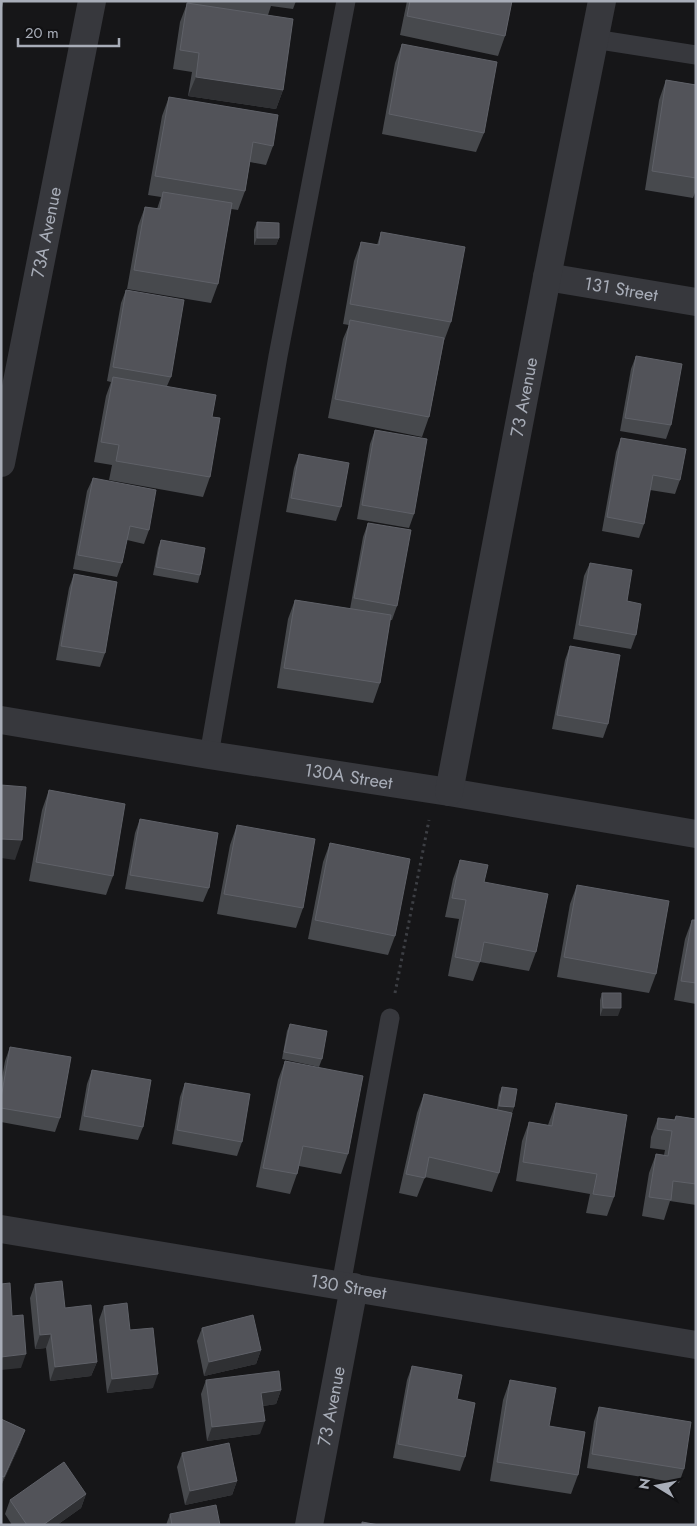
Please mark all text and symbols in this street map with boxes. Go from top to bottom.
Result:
scale bar [18,15,119,47]
text: 20 m [25,22,59,44]
street label: 73A Avenue [25,185,68,280]
street label: 131 Street [582,270,660,309]
street label: 73 Avenue [504,355,544,439]
street label: 130A Street [302,757,395,796]
street label: 130 Street [308,1268,389,1306]
street label: 73 Avenue [311,1364,352,1448]
north arrow [632,1461,682,1511]
text: N [633,1477,655,1491]

